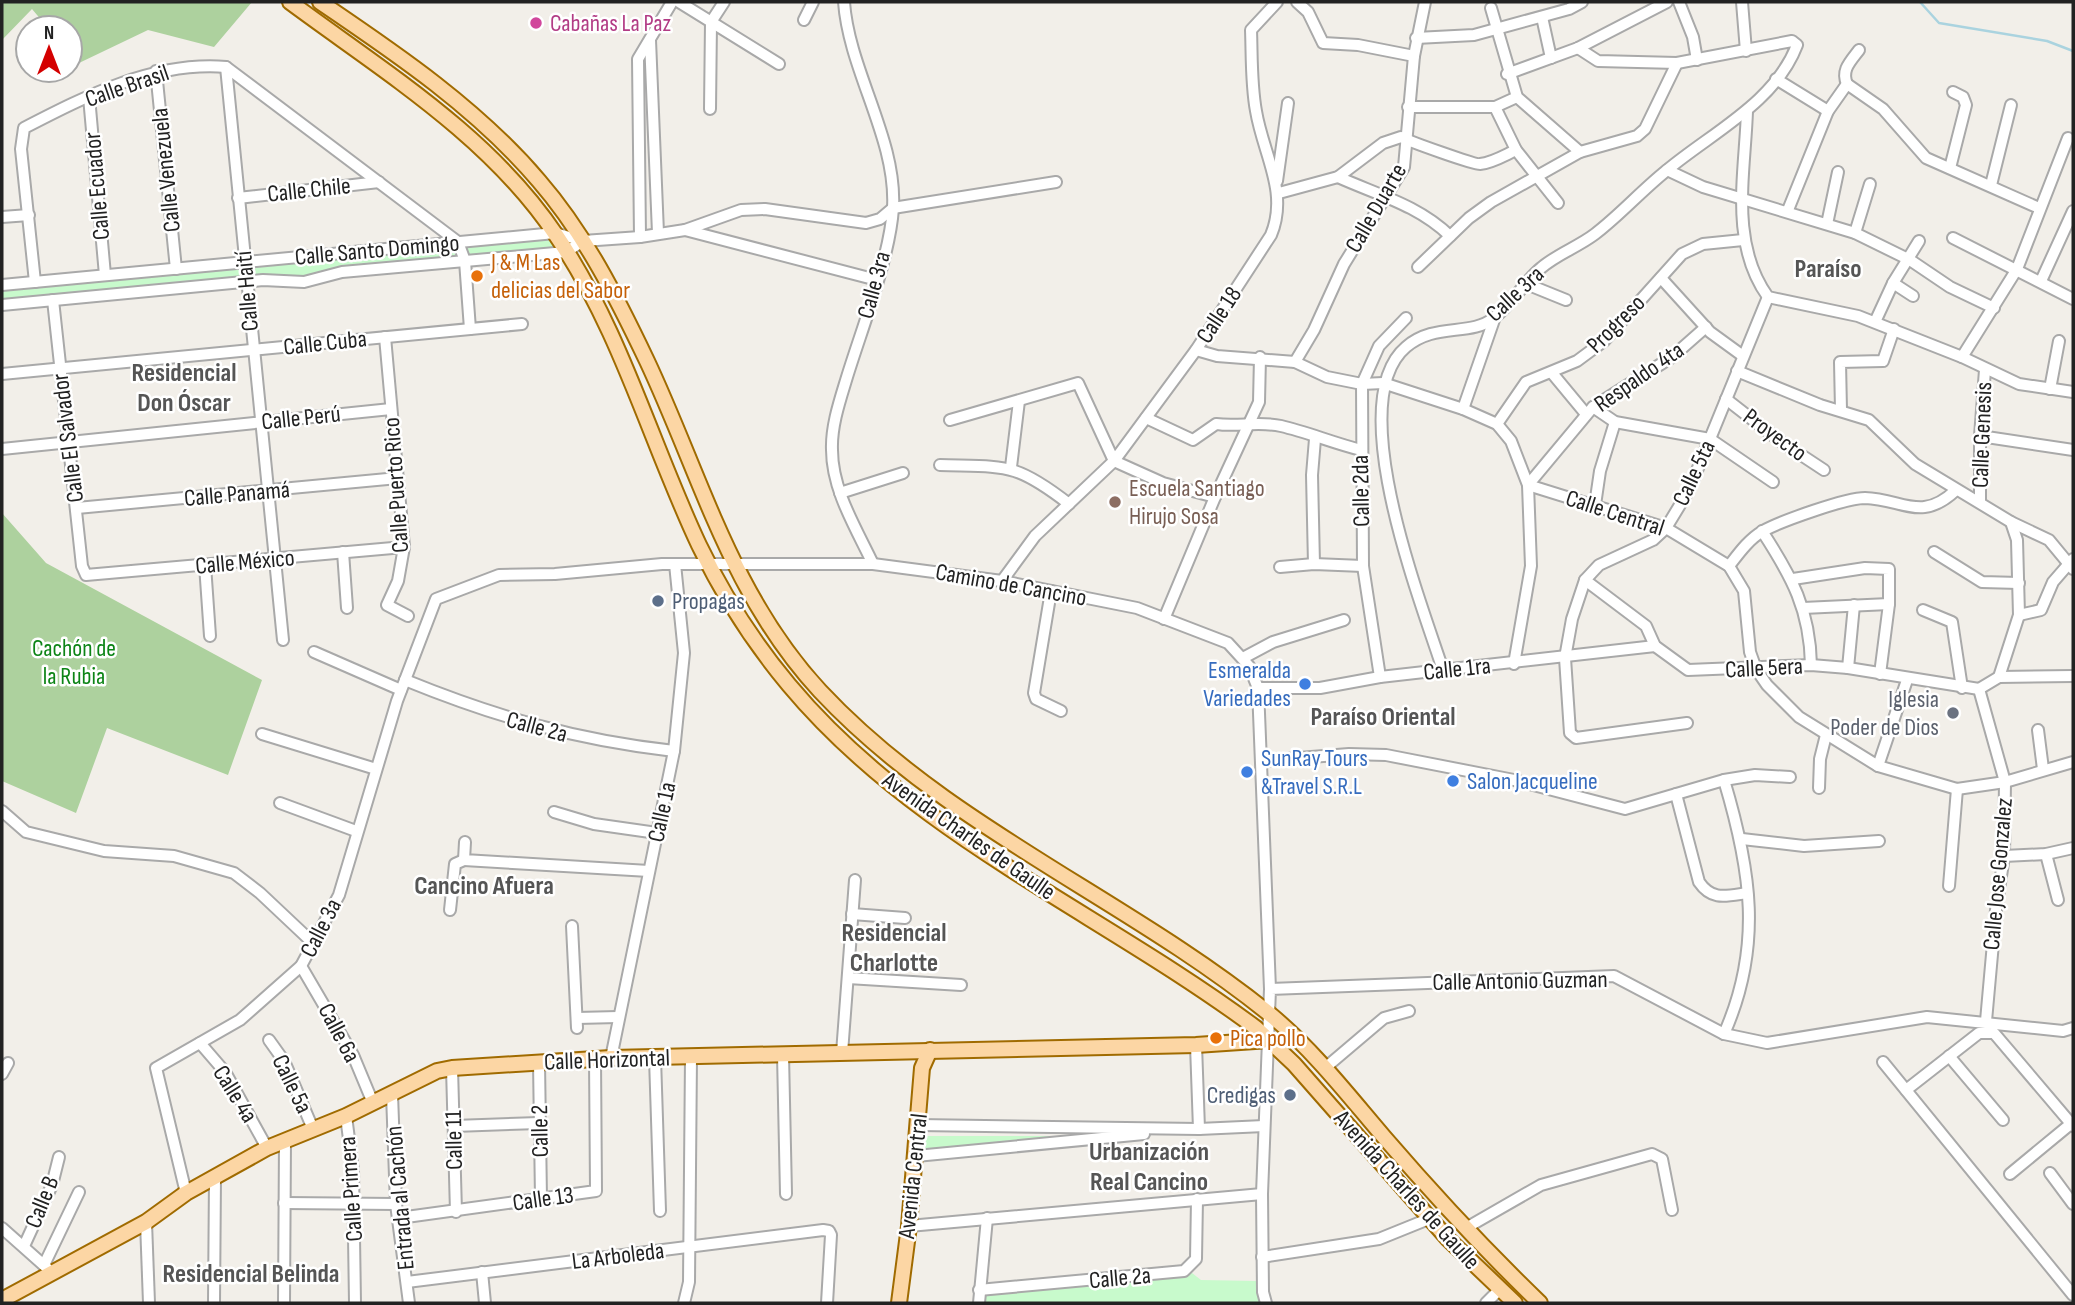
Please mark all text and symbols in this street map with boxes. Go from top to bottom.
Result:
place label: Cabañas La Paz [550,9,672,38]
north arrow [14,14,84,84]
marker: Cabañas La Paz [528,15,544,31]
text: N [44,22,54,45]
street label: Calle Brasil [81,58,173,114]
street label: Calle Venezuela [145,107,187,233]
street label: Calle Ecuador [78,131,116,241]
street label: Calle Duarte [1339,158,1413,258]
street label: Calle Chile [266,171,352,209]
street label: Calle Santo Domingo [294,228,460,272]
place label: J & M Las delicias del Sabor [490,248,630,305]
street label: Calle 3ra [851,248,897,322]
street label: Calle Haití [229,249,265,332]
district label: Paraíso [1794,254,1862,285]
street label: Calle 3ra [1480,260,1550,328]
marker: J & M Las delicias del Sabor [469,268,485,284]
street label: Calle 18 [1190,281,1248,349]
street label: Progreso [1581,289,1651,359]
street label: Calle Cuba [282,324,368,362]
street label: Respaldo 4ta [1589,336,1689,418]
district label: Residencial Don Óscar [131,358,237,419]
street label: Calle El Salvador [46,372,90,504]
street label: Calle Genesis [1966,381,1998,489]
street label: Calle Perú [260,399,342,437]
street label: Proyecto [1737,402,1813,468]
street label: Calle Puerto Rico [377,416,415,554]
street label: Calle 5ta [1666,436,1722,510]
street label: Calle 2da [1346,455,1376,527]
place label: Escuela Santiago Hirujo Sosa [1129,474,1265,531]
street label: Calle Panamá [183,475,291,513]
street label: Calle Central [1562,483,1668,543]
marker: Escuela Santiago Hirujo Sosa [1107,494,1123,510]
street label: Calle México [194,543,296,581]
street label: Camino de Cancino [933,557,1089,613]
place label: Propagas [672,587,745,616]
marker: Propagas [650,593,666,609]
park label: Cachón de la Rubia [32,634,116,691]
street label: Calle 1ra [1422,651,1492,687]
street label: Calle 5era [1724,651,1804,685]
place label: Esmeralda Variedades [1203,656,1291,713]
marker: Esmeralda Variedades [1297,676,1313,692]
place label: Iglesia Poder de Dios [1830,685,1939,742]
district label: Paraíso Oriental [1310,702,1456,733]
street label: Calle 2a [503,705,571,749]
marker: Iglesia Poder de Dios [1945,705,1961,721]
place label: SunRay Tours &Travel S.R.L [1261,744,1368,801]
marker: SunRay Tours &Travel S.R.L [1239,764,1255,780]
street label: Avenida Charles de Gaulle [876,765,1061,906]
place label: Salon Jacqueline [1467,767,1598,796]
marker: Salon Jacqueline [1445,773,1461,789]
street label: Calle 1a [642,779,682,845]
street label: Calle Jose Gonzalez [1977,796,2019,951]
district label: Cancino Afuera [414,871,554,902]
street label: Calle 3a [294,894,348,962]
district label: Residencial Charlotte [841,918,947,979]
street label: Calle Antonio Guzman [1432,965,1608,997]
street label: Calle 6a [311,999,367,1067]
place label: Pica pollo [1230,1024,1306,1053]
marker: Pica pollo [1208,1030,1224,1046]
street label: Calle Horizontal [544,1043,670,1077]
street label: Calle 5a [265,1050,319,1118]
street label: Calle 4a [206,1060,264,1128]
place label: Credigas [1207,1081,1276,1110]
marker: Credigas [1282,1087,1298,1103]
street label: Calle 2 [525,1104,555,1158]
street label: Avenida Charles de Gaulle [1327,1104,1486,1276]
street label: Calle 11 [439,1109,469,1170]
street label: Avenida Central [892,1112,934,1241]
street label: Entrada al Cachón [379,1125,421,1271]
street label: Calle Primera [333,1136,369,1242]
district label: Urbanización Real Cancino [1089,1137,1209,1198]
street label: Calle B [19,1172,65,1232]
street label: Calle 13 [511,1180,575,1218]
street label: La Arboleda [570,1236,666,1276]
district label: Residencial Belinda [163,1259,339,1290]
street label: Calle 2a [1088,1261,1152,1295]

